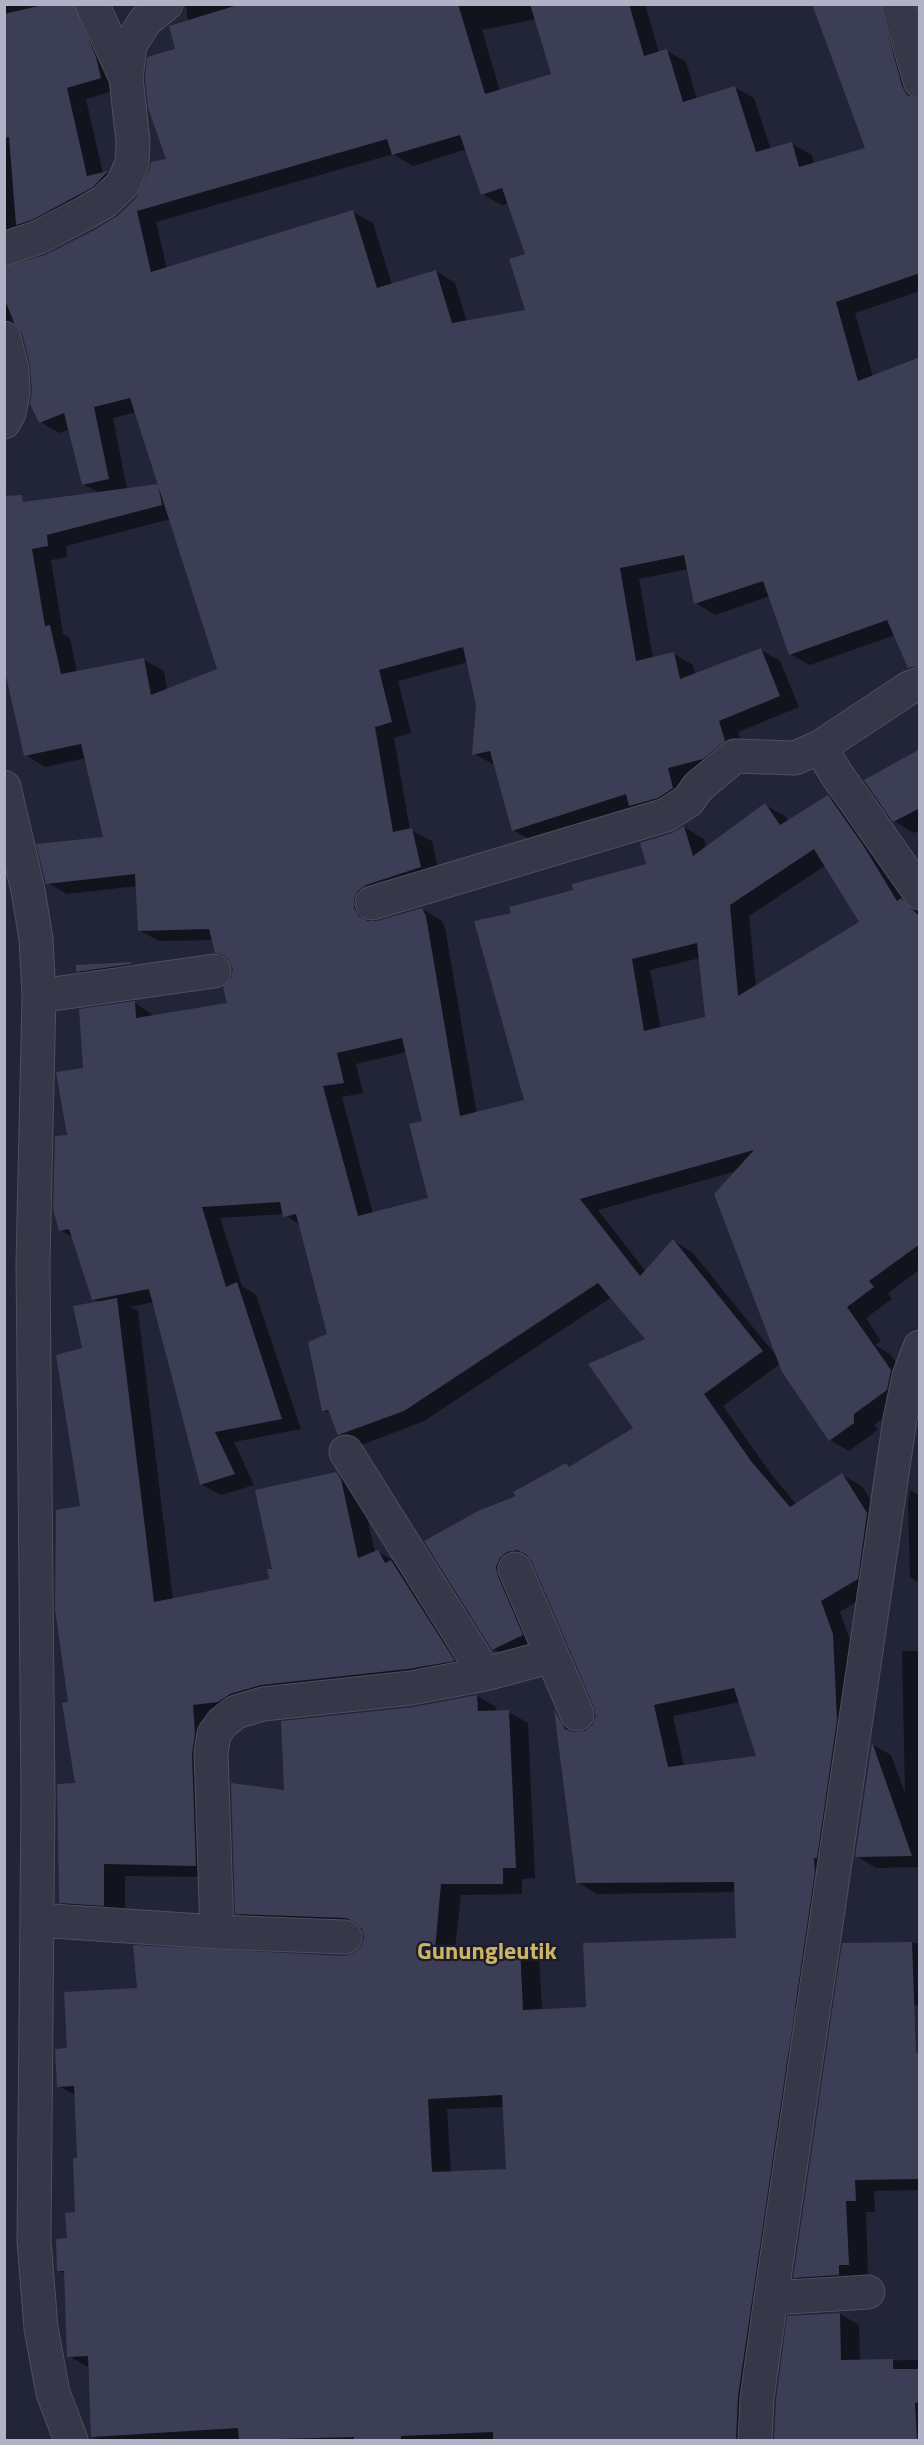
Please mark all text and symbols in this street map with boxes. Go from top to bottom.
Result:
district label: Gunungleutik [417,1939,557,1967]

